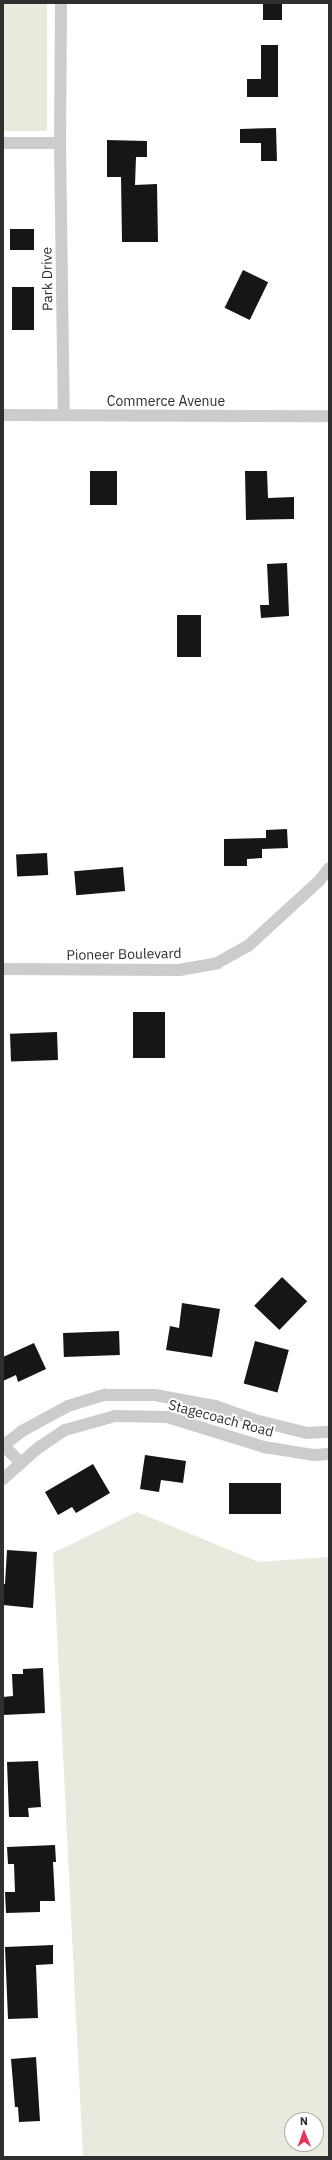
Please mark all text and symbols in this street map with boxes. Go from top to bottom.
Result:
street label: Park Drive [38,247,56,311]
street label: Commerce Avenue [107,393,225,409]
street label: Pioneer Boulevard [66,945,182,963]
street label: Stagecoach Road [167,1396,275,1440]
north arrow [284,2112,324,2152]
text: N [300,2114,308,2128]

